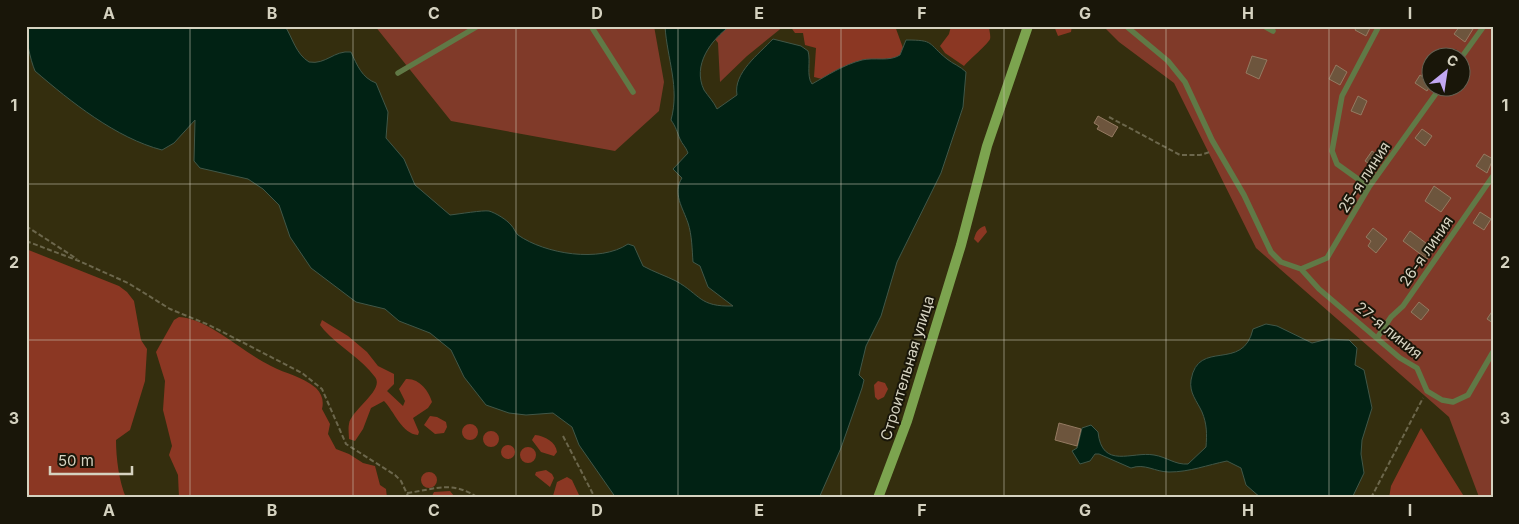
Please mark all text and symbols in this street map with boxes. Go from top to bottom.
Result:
text: A [103,3,115,23]
text: B [267,3,277,23]
text: C [428,3,440,23]
text: D [591,3,603,23]
text: E [754,3,764,23]
text: F [917,3,927,23]
text: G [1079,3,1091,23]
text: H [1242,3,1254,23]
text: I [1408,3,1412,23]
north arrow [1422,48,1472,98]
text: С [1444,50,1461,70]
text: 1 [11,95,17,115]
text: 1 [1502,95,1508,115]
street label: 25-я линия [1334,138,1394,216]
street label: 26-я линия [1395,212,1457,290]
text: 2 [9,252,19,272]
text: 2 [1500,252,1510,272]
street label: Строительная улица [876,293,938,443]
street label: 27-я линия [1352,297,1426,363]
text: 3 [9,408,19,428]
text: 3 [1500,408,1510,428]
scale bar [50,444,132,476]
text: 50 m [58,451,94,470]
text: A [103,500,115,520]
text: B [267,500,277,520]
text: C [428,500,440,520]
text: D [591,500,603,520]
text: E [754,500,764,520]
text: F [917,500,927,520]
text: G [1079,500,1091,520]
text: H [1242,500,1254,520]
text: I [1408,500,1412,520]

